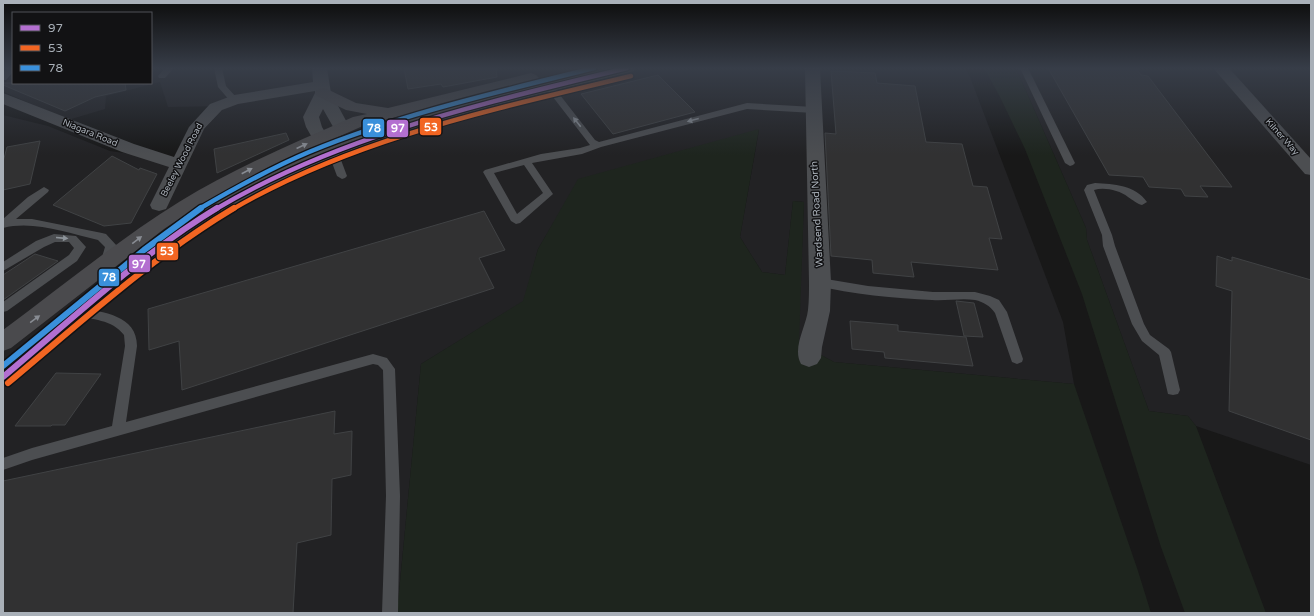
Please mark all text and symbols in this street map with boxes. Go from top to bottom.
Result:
legend [12,12,152,84]
text: 97 [48,21,63,35]
text: 53 [48,41,63,55]
text: 78 [48,61,63,75]
street label: Kilner Way [1263,116,1301,158]
street label: Niagara Road [61,117,119,149]
line badge: 53 [419,117,442,136]
one-way arrow [572,117,581,128]
one-way arrow [687,117,699,123]
line badge: 78 [362,118,385,138]
line badge: 97 [386,119,409,138]
street label: Beeley Wood Road [159,121,205,199]
text: 53 [424,121,438,134]
text: 78 [367,122,381,135]
text: 97 [391,122,405,135]
one-way arrow [296,143,307,149]
street label: Wardsend Road North [808,161,826,267]
one-way arrow [241,168,253,175]
one-way arrow [56,235,68,242]
one-way arrow [132,237,142,245]
line badge: 53 [156,242,179,261]
text: 53 [160,245,174,258]
line badge: 97 [128,254,151,273]
text: 97 [132,258,146,271]
line badge: 78 [98,268,120,287]
text: 78 [102,271,116,284]
one-way arrow [29,314,40,323]

